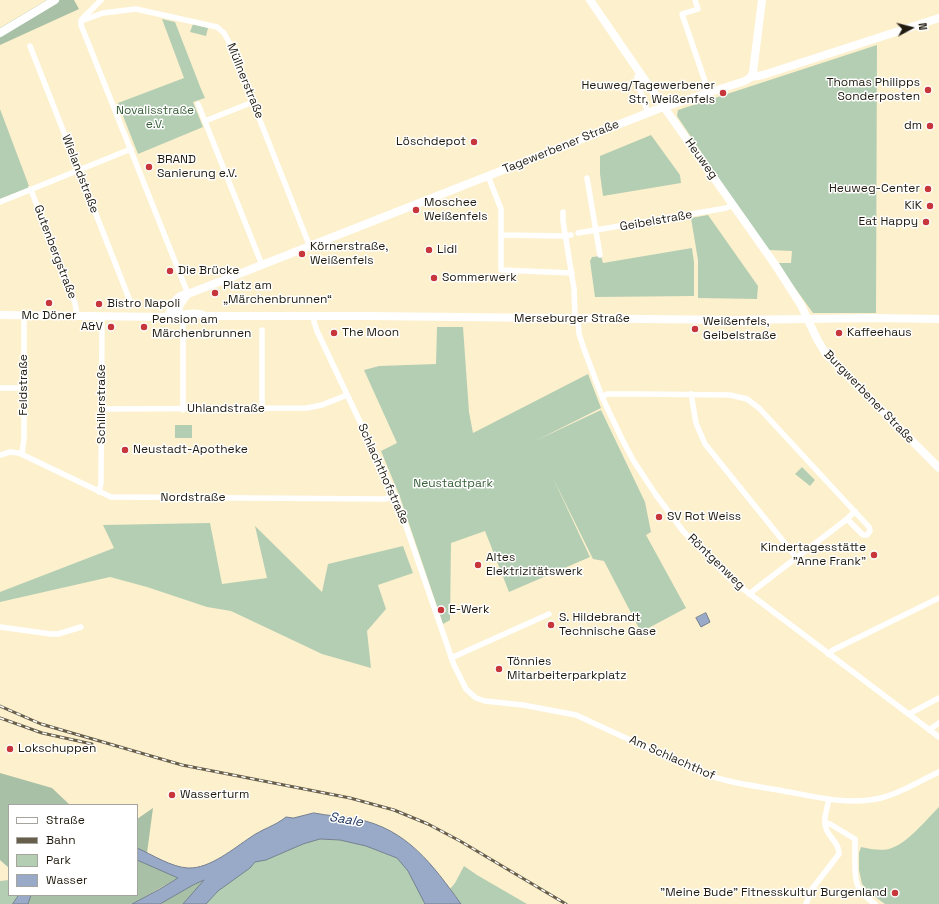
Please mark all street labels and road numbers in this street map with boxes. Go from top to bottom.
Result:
street label: Müllnerstraße [223,41,267,121]
street label: Tagewerbener Straße [501,117,621,177]
street label: Wielandstraße [58,133,102,215]
street label: Heuweg [681,136,721,182]
street label: Gutenbergstraße [30,203,80,301]
street label: Geibelstraße [619,208,693,234]
street label: Merseburger Straße [514,312,630,326]
street label: Burgwerbener Straße [821,347,917,447]
street label: Feldstraße [17,354,31,416]
street label: Schillerstraße [95,364,109,444]
street label: Uhlandstraße [187,402,265,416]
street label: Schlachthofstraße [354,421,412,527]
street label: Nordstraße [161,491,225,505]
street label: Röntgenweg [684,531,748,593]
street label: Am Schlachthof [627,733,717,783]

